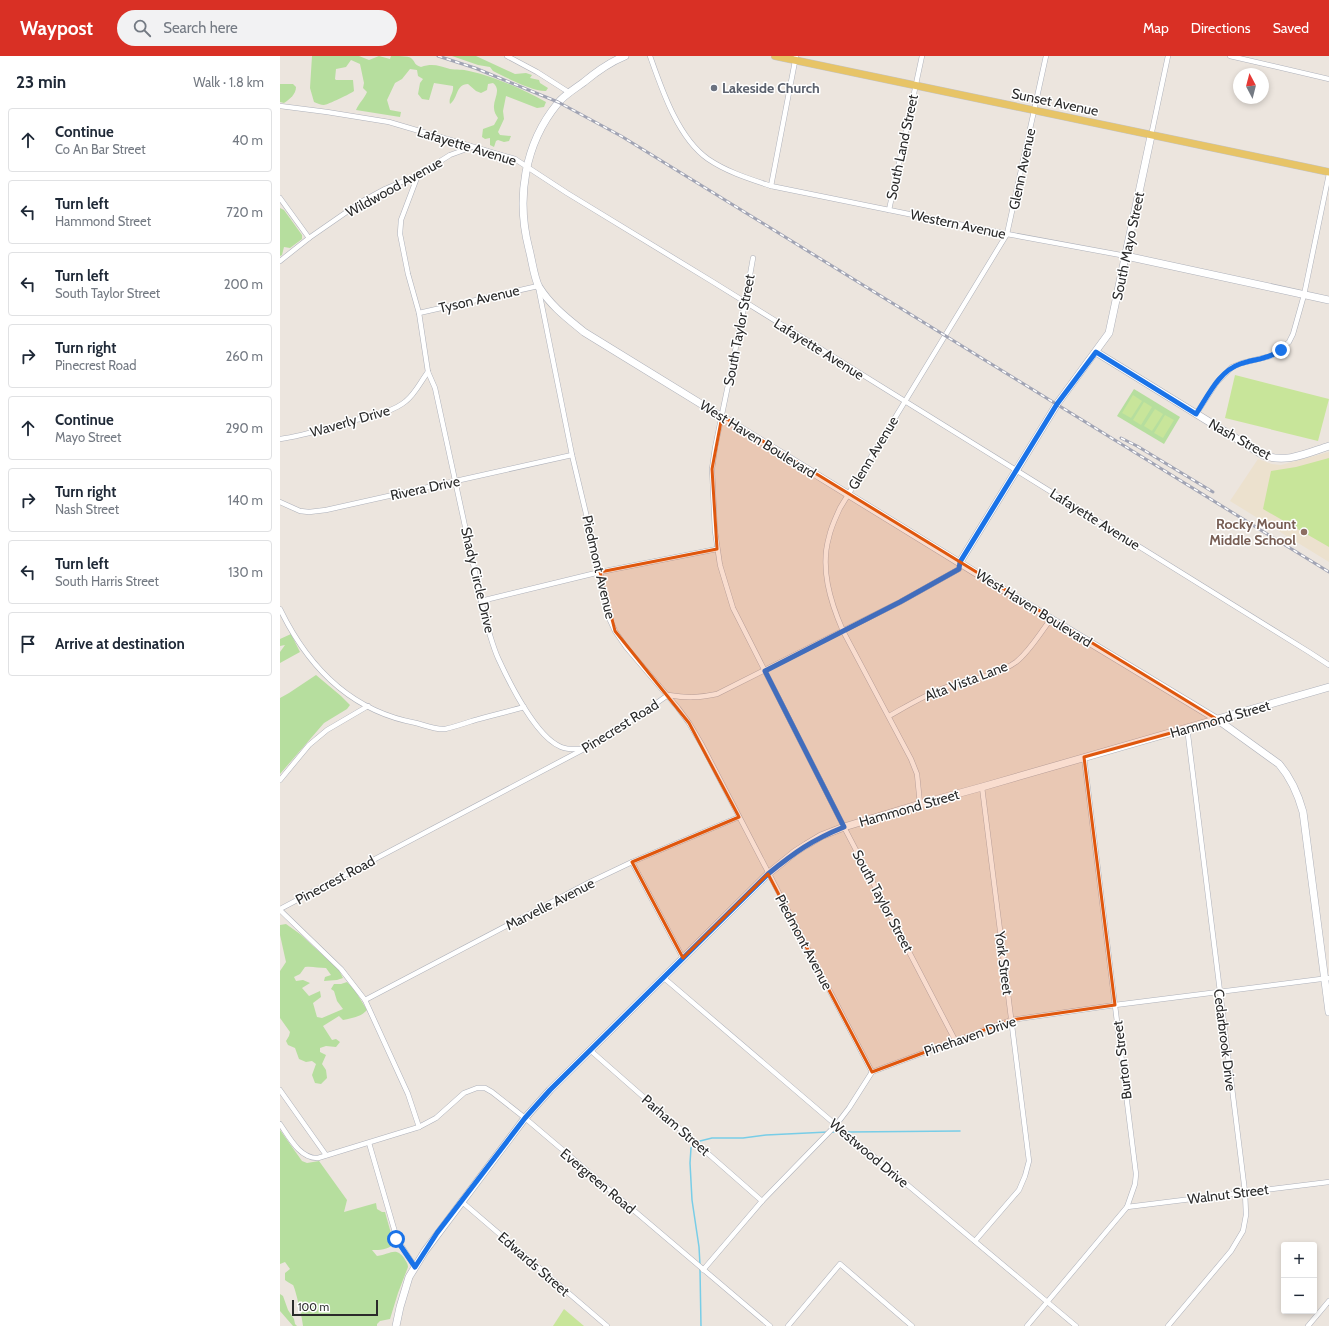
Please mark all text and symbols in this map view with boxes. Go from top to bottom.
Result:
search box [117,10,397,46]
text: Waypost [20,17,93,40]
icon: search [131,17,153,39]
text: Search here [163,19,238,37]
text: Map [1143,19,1169,37]
text: Directions [1191,19,1251,37]
text: Saved [1273,19,1309,37]
north arrow [1233,68,1269,104]
text: 23 min [16,72,66,92]
text: Walk · 1.8 km [193,74,264,90]
place label: Lakeside Church [722,79,820,97]
marker: Lakeside Church [709,83,719,93]
street label: Sunset Avenue [1010,84,1100,120]
street label: South Land Street [882,92,922,201]
street label: Lafayette Avenue [415,122,519,170]
text: Continue [55,123,114,141]
street label: Glenn Avenue [1005,127,1039,211]
icon: ahead [17,129,39,151]
text: 40 m [232,132,263,148]
text: Co An Bar Street [55,141,146,157]
street label: Wildwood Avenue [342,153,446,221]
street label: South Mayo Street [1108,190,1148,302]
text: Turn left [55,195,109,213]
icon: left [17,201,39,223]
text: 720 m [226,204,263,220]
street label: Western Avenue [909,205,1007,243]
text: Hammond Street [55,213,151,229]
text: Turn left [55,267,109,285]
street label: South Taylor Street [719,272,759,387]
icon: left [17,273,39,295]
text: 200 m [224,276,263,292]
street label: Tyson Avenue [437,281,521,317]
text: South Taylor Street [55,285,160,301]
street label: Lafayette Avenue [771,314,867,384]
text: Turn right [55,339,116,357]
route end [1272,341,1290,359]
icon: right [17,345,39,367]
text: 260 m [225,348,263,364]
text: Pinecrest Road [55,357,136,373]
street label: West Haven Boulevard [696,396,820,482]
street label: Waverly Drive [308,401,392,441]
text: Continue [55,411,114,429]
street label: Glenn Avenue [844,413,902,493]
street label: Nash Street [1205,414,1275,464]
icon: ahead [17,417,39,439]
text: 290 m [225,420,263,436]
text: Mayo Street [55,429,121,445]
street label: Rivera Drive [388,472,462,504]
text: Turn right [55,483,116,501]
street label: Lafayette Avenue [1047,484,1143,554]
icon: right [17,489,39,511]
text: 140 m [228,492,263,508]
text: Nash Street [55,501,119,517]
street label: Piedmont Avenue [578,513,620,621]
place label: Rocky Mount Middle School [1209,515,1296,549]
street label: Shady Circle Drive [457,525,499,635]
marker: Rocky Mount Middle School [1299,527,1309,537]
text: Turn left [55,555,109,573]
icon: left [17,561,39,583]
text: 130 m [228,564,263,580]
street label: West Haven Boulevard [972,565,1096,651]
text: South Harris Street [55,573,159,589]
icon: arrive [17,633,39,655]
text: Arrive at destination [55,635,185,653]
street label: Alta Vista Lane [922,657,1010,705]
street label: Pinecrest Road [578,695,662,757]
street label: Hammond Street [1168,696,1272,742]
street label: Hammond Street [857,785,961,831]
street label: South Taylor Street [848,847,918,955]
street label: Pinecrest Road [292,851,378,909]
street label: Marvelle Avenue [502,874,598,934]
street label: Piedmont Avenue [771,891,837,993]
street label: York Street [991,929,1017,996]
street label: Cedarbrook Drive [1210,988,1240,1092]
street label: Pinehaven Drive [922,1012,1018,1060]
street label: Burton Street [1108,1019,1136,1100]
street label: Parham Street [638,1090,714,1160]
street label: Westwood Drive [826,1115,912,1191]
street label: Evergreen Road [557,1144,639,1218]
street label: Walnut Street [1186,1180,1270,1208]
street label: Edwards Street [494,1228,574,1300]
route start [387,1230,405,1248]
map controls [1281,1242,1317,1314]
button: + [1281,1242,1317,1278]
button: − [1281,1278,1317,1314]
scale bar [292,1298,378,1317]
text: 100 m [298,1300,329,1314]

